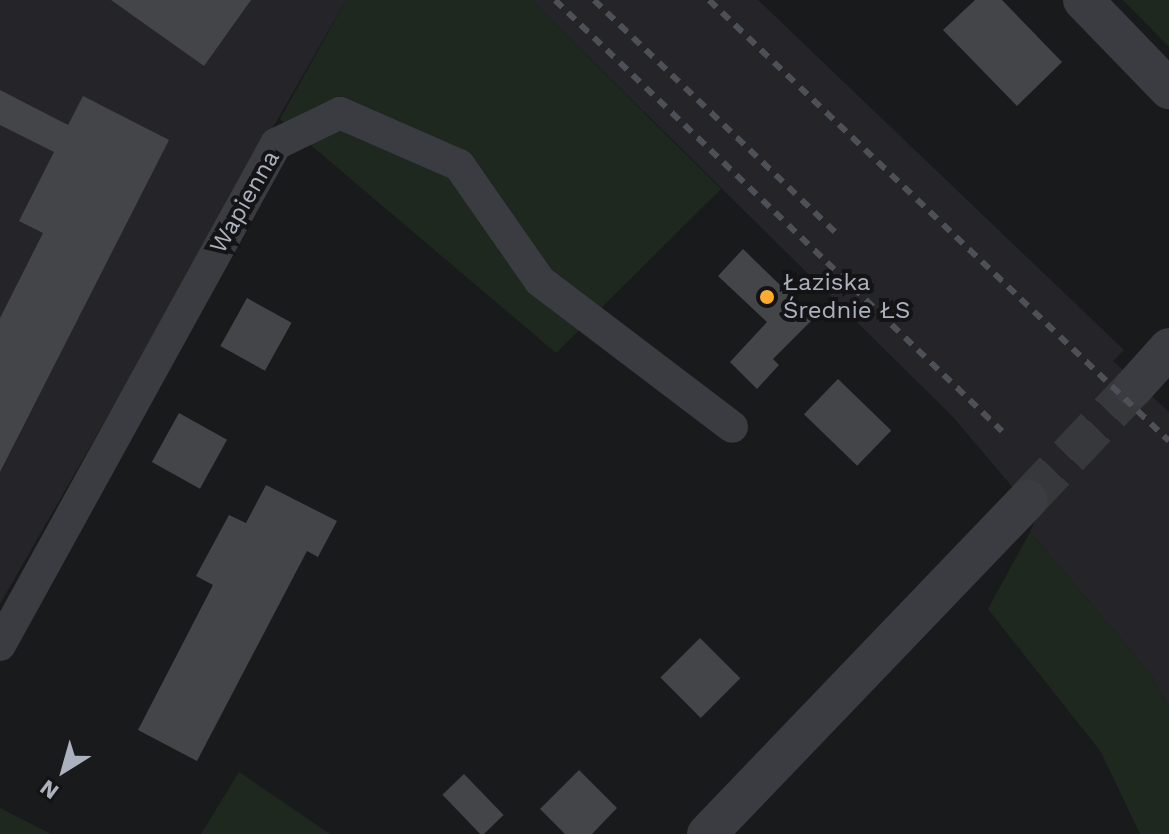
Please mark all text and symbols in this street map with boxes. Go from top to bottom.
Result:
street label: Wapienna [204,145,286,259]
place label: Łaziska Średnie ŁS [783,269,910,325]
marker: Łaziska Średnie ŁS [758,288,776,306]
north arrow [24,730,104,810]
text: N [35,775,63,804]

